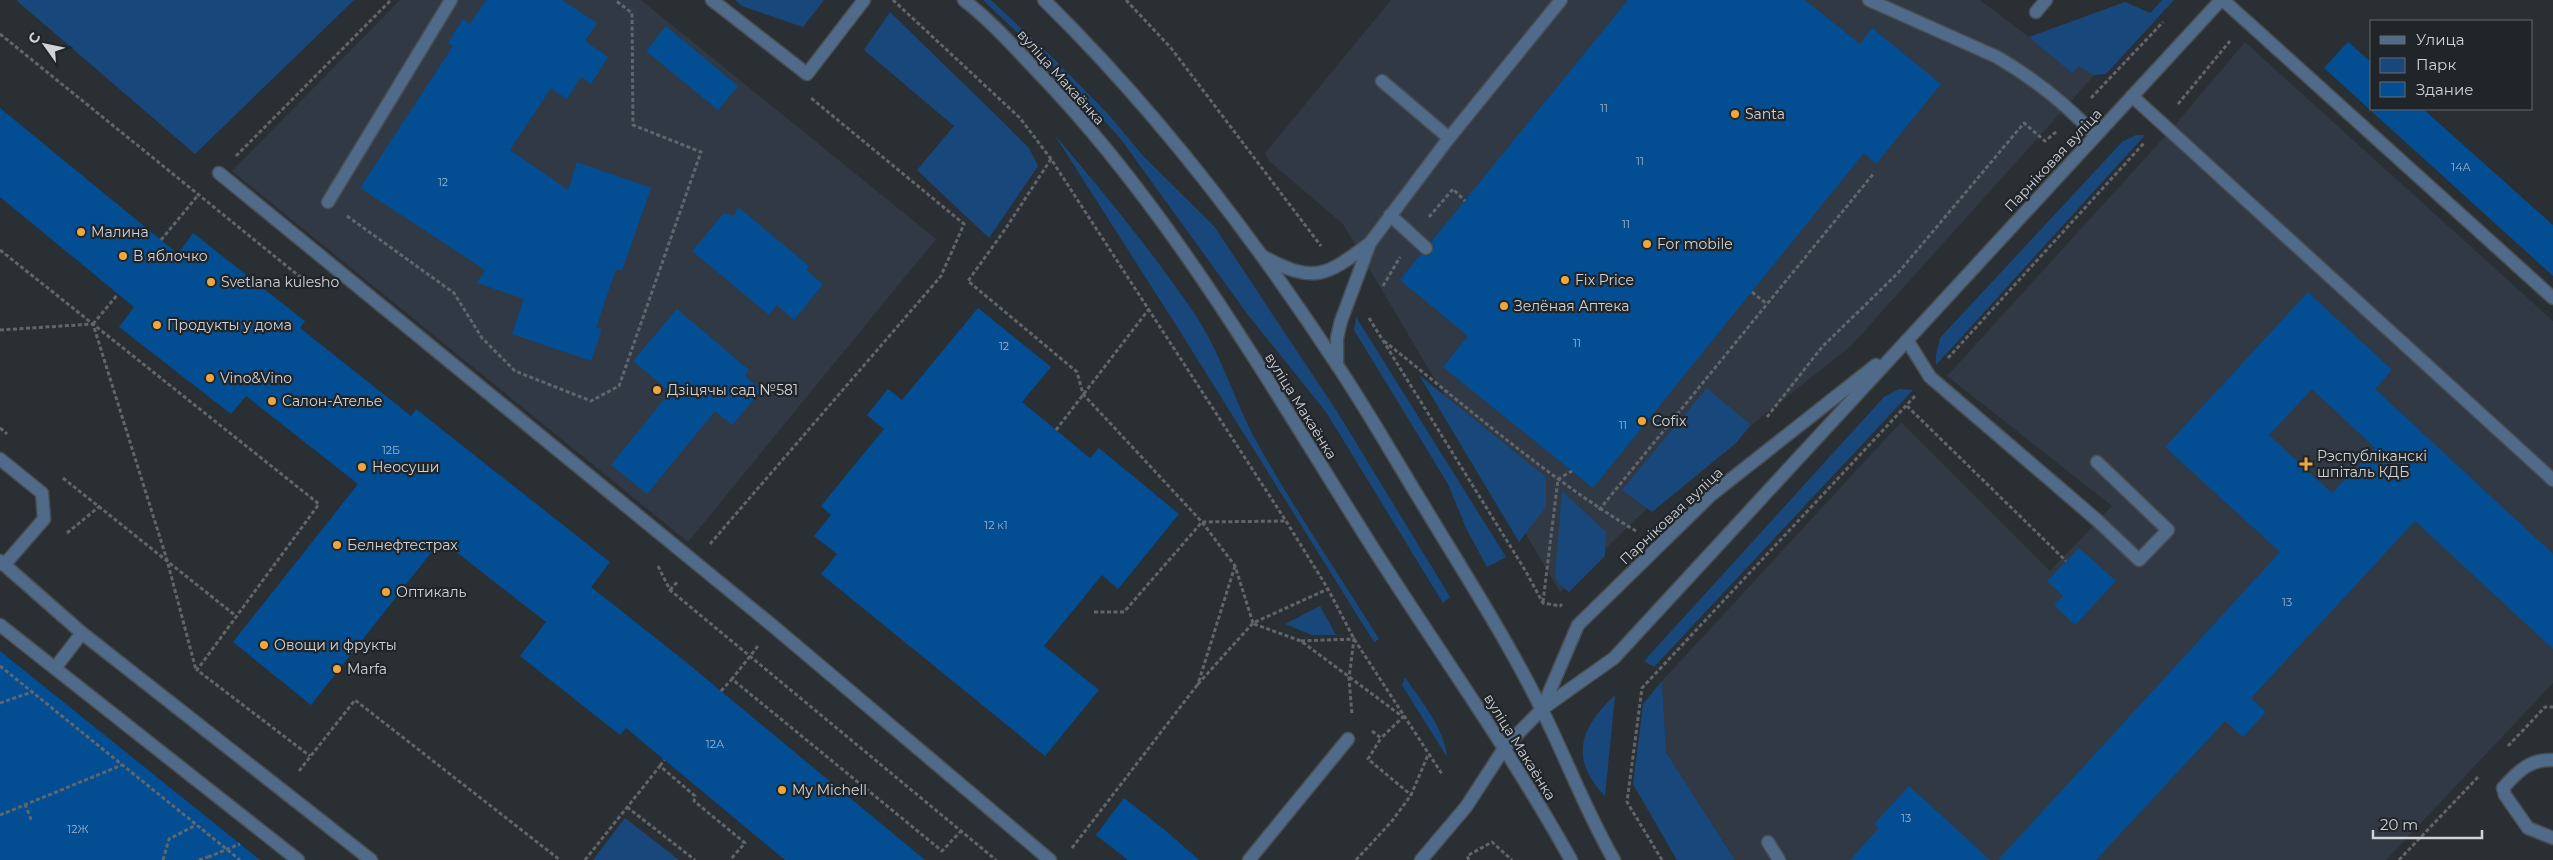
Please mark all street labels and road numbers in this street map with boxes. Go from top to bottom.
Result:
street label: вуліца Макаёнка [1013,26,1109,128]
street label: Парніковая вуліца [2001,105,2105,215]
street label: вуліца Макаёнка [1261,349,1341,463]
street label: Парніковая вуліца [1616,464,1726,568]
street label: вуліца Макаёнка [1480,690,1560,804]

